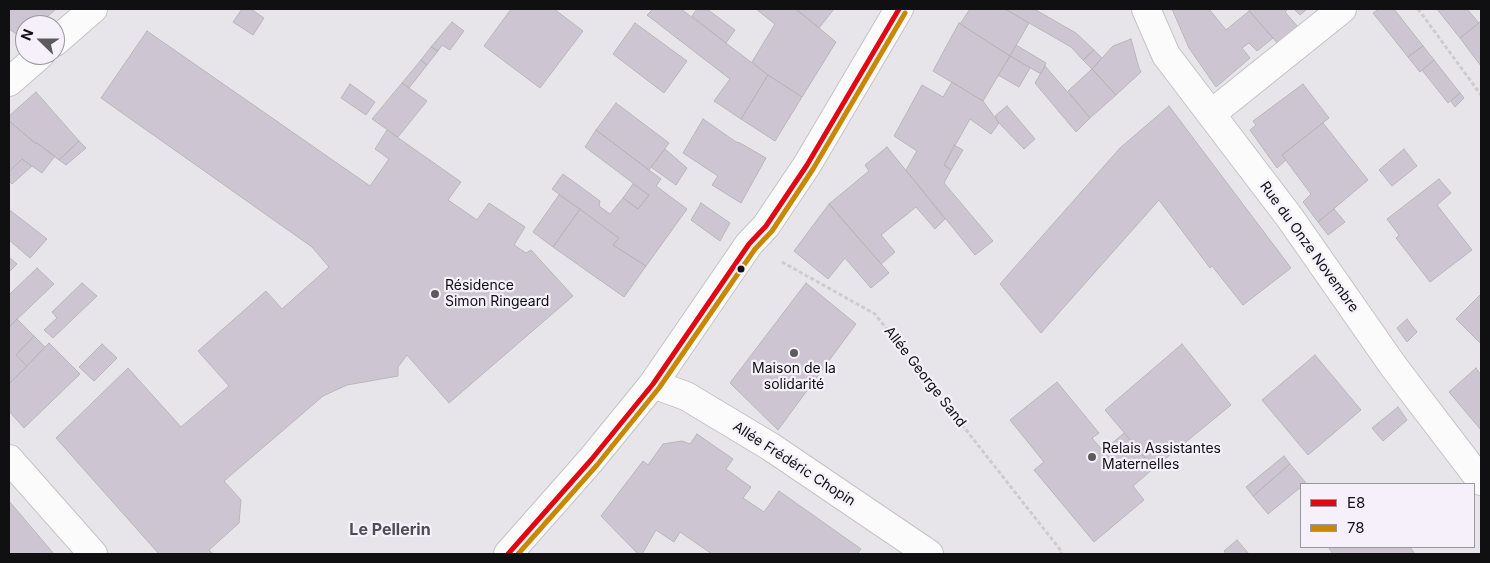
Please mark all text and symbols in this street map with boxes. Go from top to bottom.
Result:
north arrow [15,15,65,65]
text: N [17,26,36,43]
street label: Rue du Onze Novembre [1256,178,1362,316]
unlabelled marker [736,264,746,274]
place label: Résidence Simon Ringeard [445,278,549,310]
marker: Résidence Simon Ringeard [429,288,441,300]
street label: Allée George Sand [880,323,970,431]
marker: Maison de la solidarité [788,347,800,359]
place label: Maison de la solidarité [752,361,836,394]
street label: Allée Frédéric Chopin [730,418,858,510]
place label: Relais Assistantes Maternelles [1102,441,1221,474]
marker: Relais Assistantes Maternelles [1086,451,1098,463]
legend [1300,483,1475,548]
text: E8 [1347,493,1365,512]
text: 78 [1347,518,1365,537]
district label: Le Pellerin [349,520,431,540]

